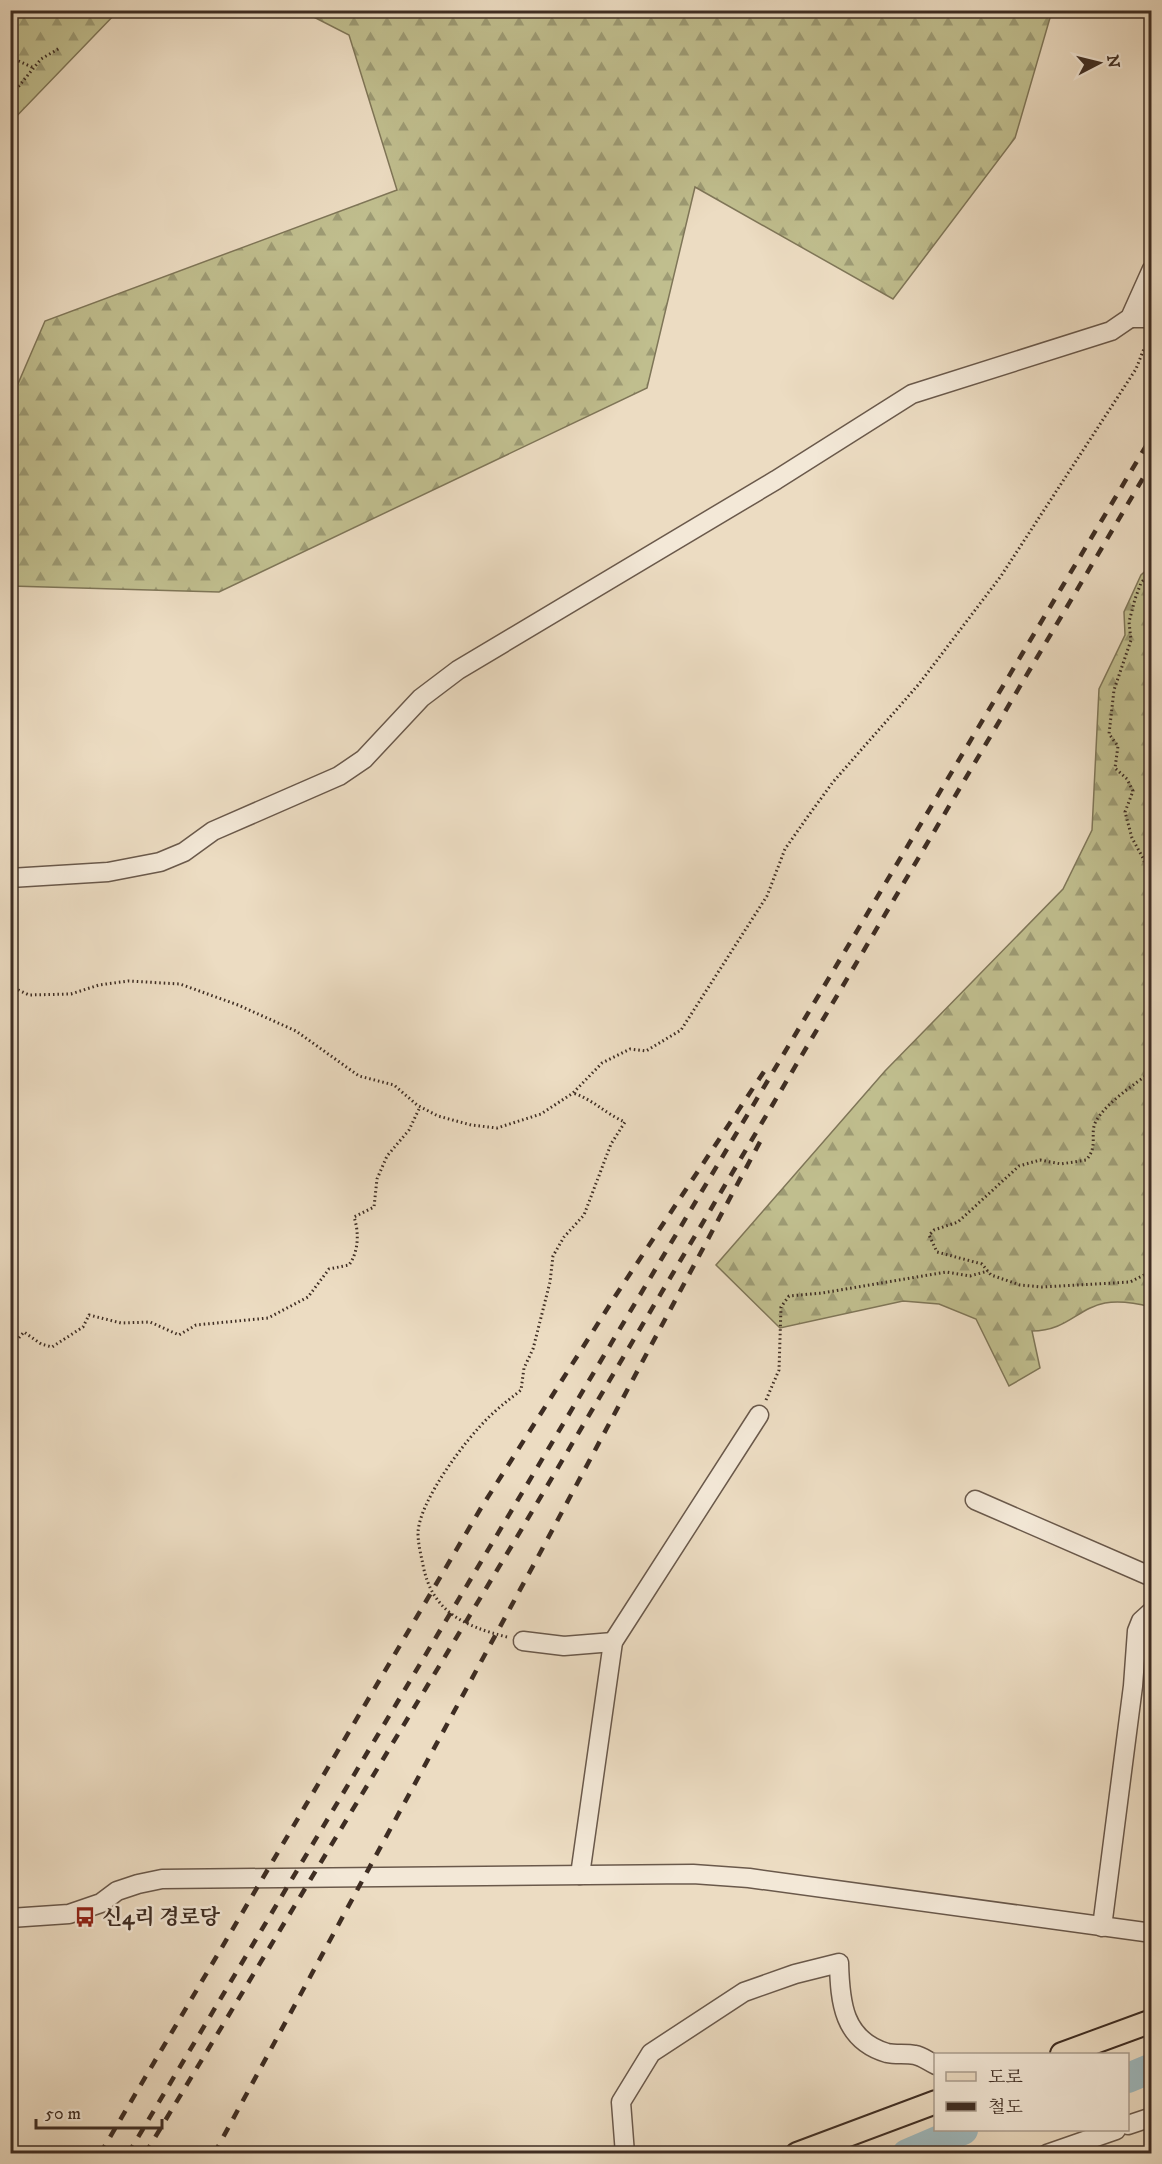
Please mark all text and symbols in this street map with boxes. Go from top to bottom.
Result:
north arrow [1069,33,1129,93]
text: N [1102,54,1124,69]
bus stop icon: 신4리 경로당 [73,1905,97,1929]
place label: 신4리 경로당 [102,1905,221,1931]
legend [934,2053,1129,2131]
text: 도로 [988,2067,1023,2089]
scale bar [36,2092,162,2130]
text: 철도 [988,2097,1023,2119]
text: 50 m [45,2103,81,2125]

